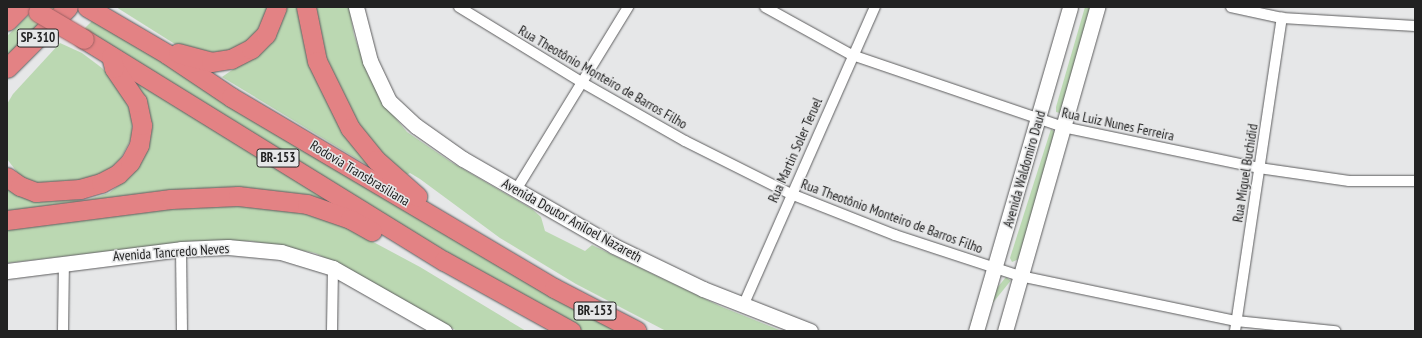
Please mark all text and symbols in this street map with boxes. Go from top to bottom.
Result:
street label: Rua Theotônio Monteiro de Barros Filho [515,22,691,132]
road number: SP-310 [16,27,60,49]
street label: Rua Martin Soler Teruel [764,95,826,205]
street label: Rua Luiz Nunes Ferreira [1060,104,1176,144]
street label: Avenida Waldomiro Daud [999,108,1049,230]
street label: Rua Miguel Buchidid [1229,123,1261,223]
street label: Rodovia Transbrasiliana [307,137,413,209]
road number: BR-153 [256,147,300,169]
street label: Avenida Doutor Aniloel Nazareth [499,174,645,266]
street label: Rua Theotônio Monteiro de Barros Filho [799,175,985,257]
street label: Avenida Tancredo Neves [112,240,230,264]
road number: BR-153 [573,300,617,322]

